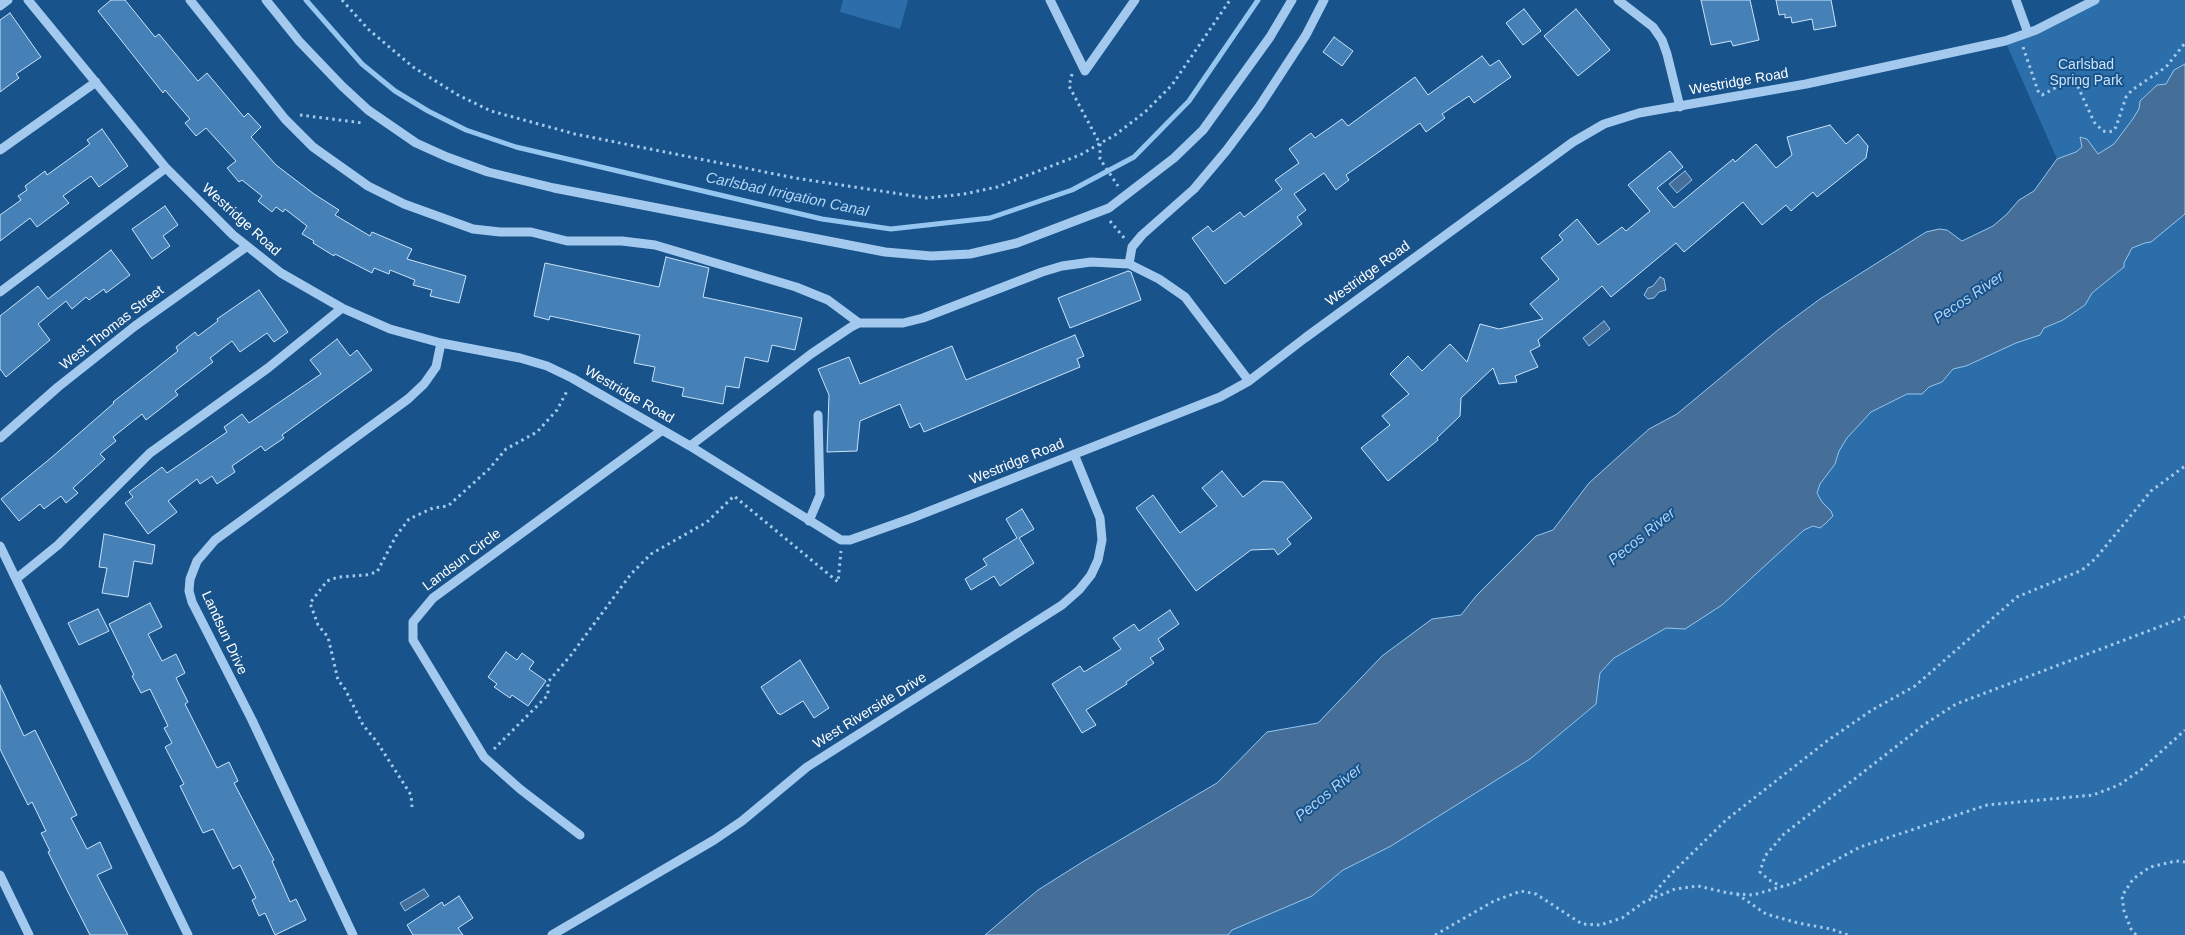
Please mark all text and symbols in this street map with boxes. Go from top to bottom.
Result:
park label: Carlsbad Spring Park [2049,57,2123,90]
street label: Westridge Road [1688,65,1790,99]
water label: Carlsbad Irrigation Canal [704,169,870,221]
street label: Westridge Road [198,180,284,260]
street label: Westridge Road [1323,238,1413,310]
water label: Pecos River [1930,268,2008,328]
street label: West Thomas Street [57,282,167,374]
street label: Westridge Road [581,363,677,427]
street label: Westridge Road [967,435,1067,489]
water label: Pecos River [1605,505,1679,569]
street label: Landsun Circle [420,525,504,595]
street label: Landsun Drive [197,589,251,677]
street label: West Riverside Drive [810,669,930,753]
water label: Pecos River [1292,761,1366,825]

